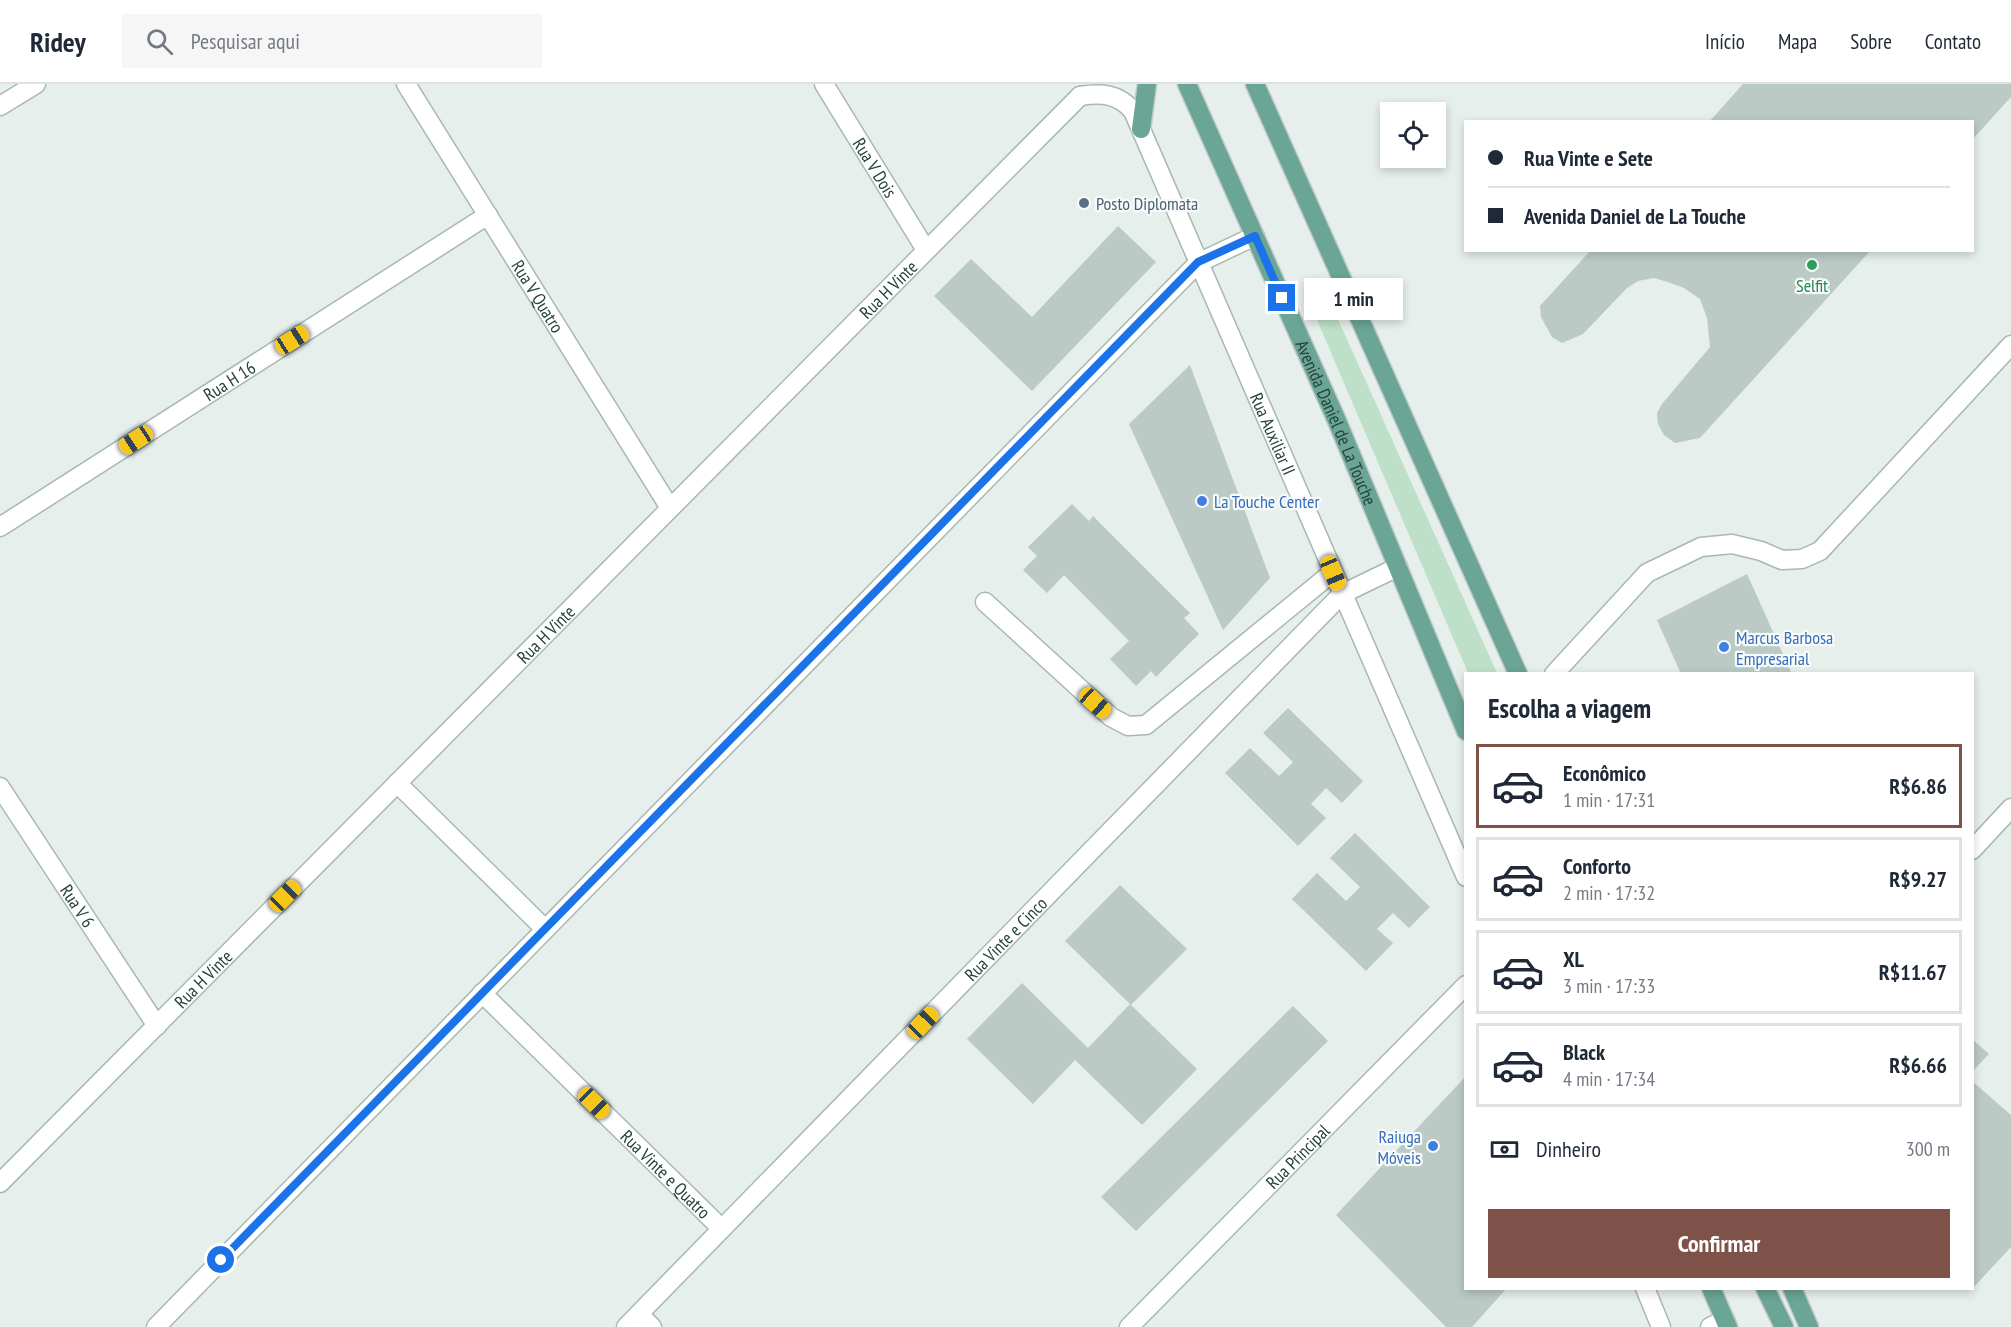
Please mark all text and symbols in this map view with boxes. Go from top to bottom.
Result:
search box [122,14,542,68]
text: Ridey [30,23,86,60]
icon: search [143,25,176,58]
text: Pesquisar aqui [191,27,300,55]
text: Início [1705,28,1745,55]
text: Mapa [1778,28,1817,55]
text: Sobre [1850,28,1892,55]
text: Contato [1925,28,1981,55]
map controls [1380,102,1446,168]
button: locate [1380,102,1446,168]
street label: Rua V Dois [848,133,902,202]
text: Rua Vinte e Sete [1524,144,1653,172]
place label: Posto Diplomata [1096,192,1198,215]
marker: Posto Diplomata [1077,196,1091,210]
text: Avenida Daniel de La Touche [1524,202,1746,230]
street label: Rua H Vinte [854,255,922,323]
street label: Rua V Quatro [507,256,570,337]
marker: Selfit [1805,258,1819,272]
place label: Selfit [1796,274,1828,297]
callout: 1 min [1303,277,1402,319]
route end [1268,284,1295,311]
text: 1 min [1333,286,1374,312]
car [272,323,312,357]
street label: Avenida Daniel de La Touche [1291,336,1382,508]
street label: Rua H 16 [199,355,259,406]
street label: Rua Auxiliar II [1245,389,1301,478]
car [116,423,156,457]
place label: La Touche Center [1214,490,1319,513]
marker: La Touche Center [1195,494,1209,508]
car [1318,553,1348,593]
street label: Rua H Vinte [512,600,579,668]
place label: Marcus Barbosa Empresarial [1736,626,1833,670]
marker: Marcus Barbosa Empresarial [1717,640,1731,654]
car [1076,684,1114,722]
text: Escolha a viagem [1488,691,1651,725]
icon: car [1491,759,1545,813]
text: Econômico [1563,759,1646,787]
text: R$6.86 [1889,772,1947,800]
text: 1 min · 17:31 [1563,787,1655,813]
icon: car [1491,852,1545,906]
text: Conforto [1563,852,1631,880]
text: R$9.27 [1889,865,1947,893]
car [266,877,304,915]
street label: Rua V 6 [55,880,100,932]
text: 2 min · 17:32 [1563,880,1655,906]
street label: Rua Vinte e Cinco [959,892,1052,985]
street label: Rua H Vinte [169,945,237,1013]
icon: car [1491,945,1545,999]
text: XL [1563,945,1584,973]
text: R$11.67 [1879,958,1947,986]
text: 3 min · 17:33 [1563,973,1655,999]
car [904,1004,942,1042]
icon: car [1491,1038,1545,1092]
text: Black [1563,1038,1605,1066]
text: R$6.66 [1889,1051,1947,1079]
text: 4 min · 17:34 [1563,1066,1655,1092]
car [575,1084,613,1122]
street label: Rua Principal [1261,1118,1335,1193]
street label: Rua Vinte e Quatro [616,1125,716,1223]
place label: Raiuga Móveis [1378,1125,1421,1169]
icon: cash [1488,1133,1521,1166]
text: Dinheiro [1536,1135,1601,1163]
text: 300 m [1906,1136,1950,1162]
marker: Raiuga Móveis [1426,1139,1440,1153]
button: Confirmar [1488,1209,1950,1278]
route start [207,1246,234,1273]

